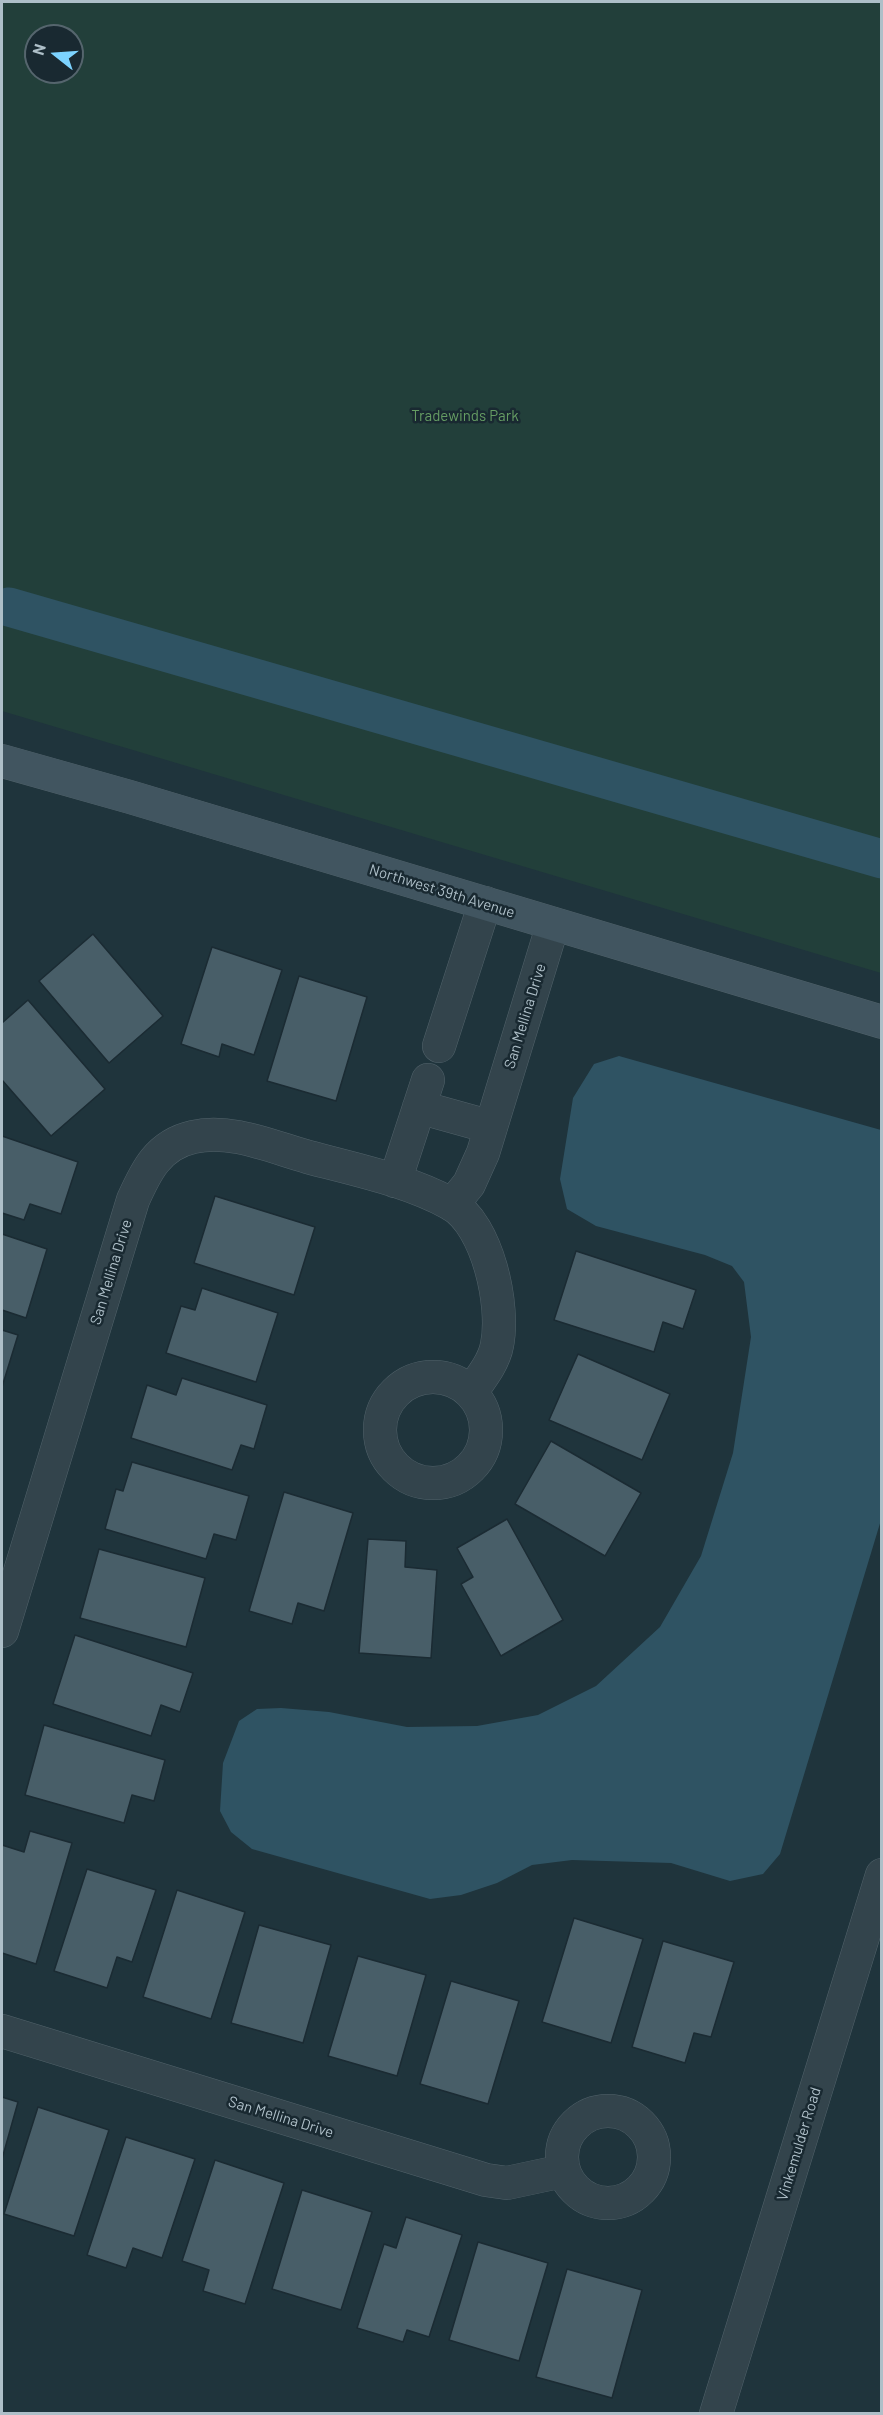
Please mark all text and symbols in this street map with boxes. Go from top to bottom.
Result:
north arrow [24,24,84,84]
text: N [28,41,49,57]
park label: Tradewinds Park [411,407,519,425]
street label: Northwest 39th Avenue [367,860,517,922]
street label: San Mellina Drive [500,961,550,1071]
street label: San Mellina Drive [86,1217,136,1327]
street label: Vinkemulder Road [773,2085,825,2203]
street label: San Mellina Drive [226,2092,336,2142]

